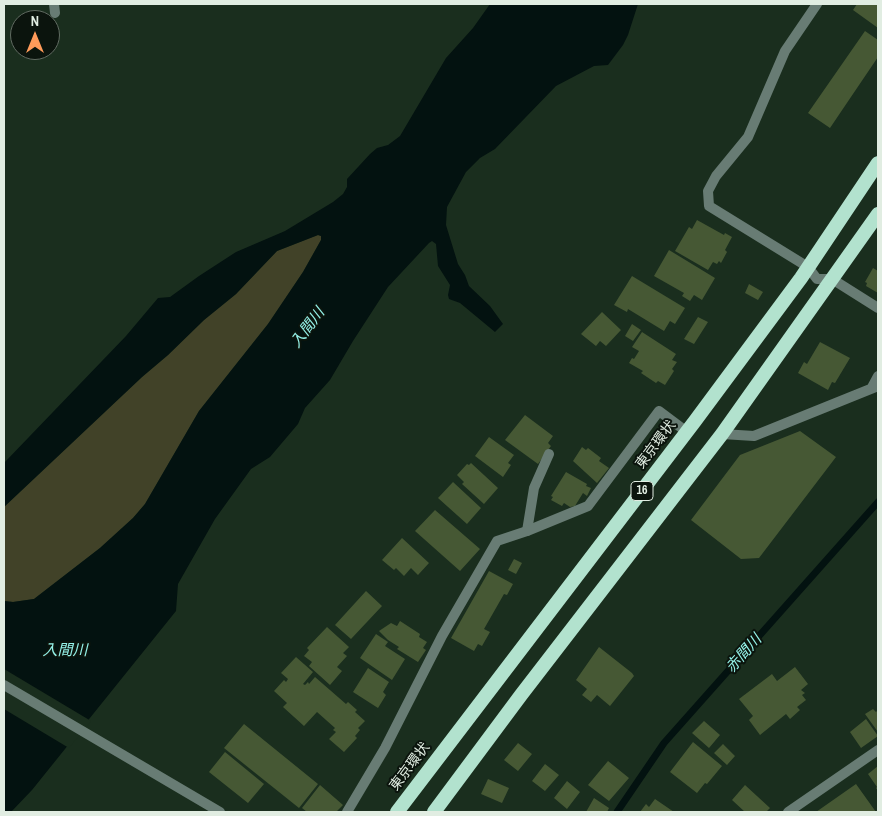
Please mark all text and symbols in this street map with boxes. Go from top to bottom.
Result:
north arrow [10,10,60,60]
text: N [31,12,39,30]
water label: 入間川 [287,305,329,351]
street label: 東京環状 [632,418,680,472]
road number: 16 [631,482,653,501]
water label: 赤間川 [722,631,766,677]
water label: 入間川 [43,642,87,660]
street label: 東京環状 [386,740,434,794]

